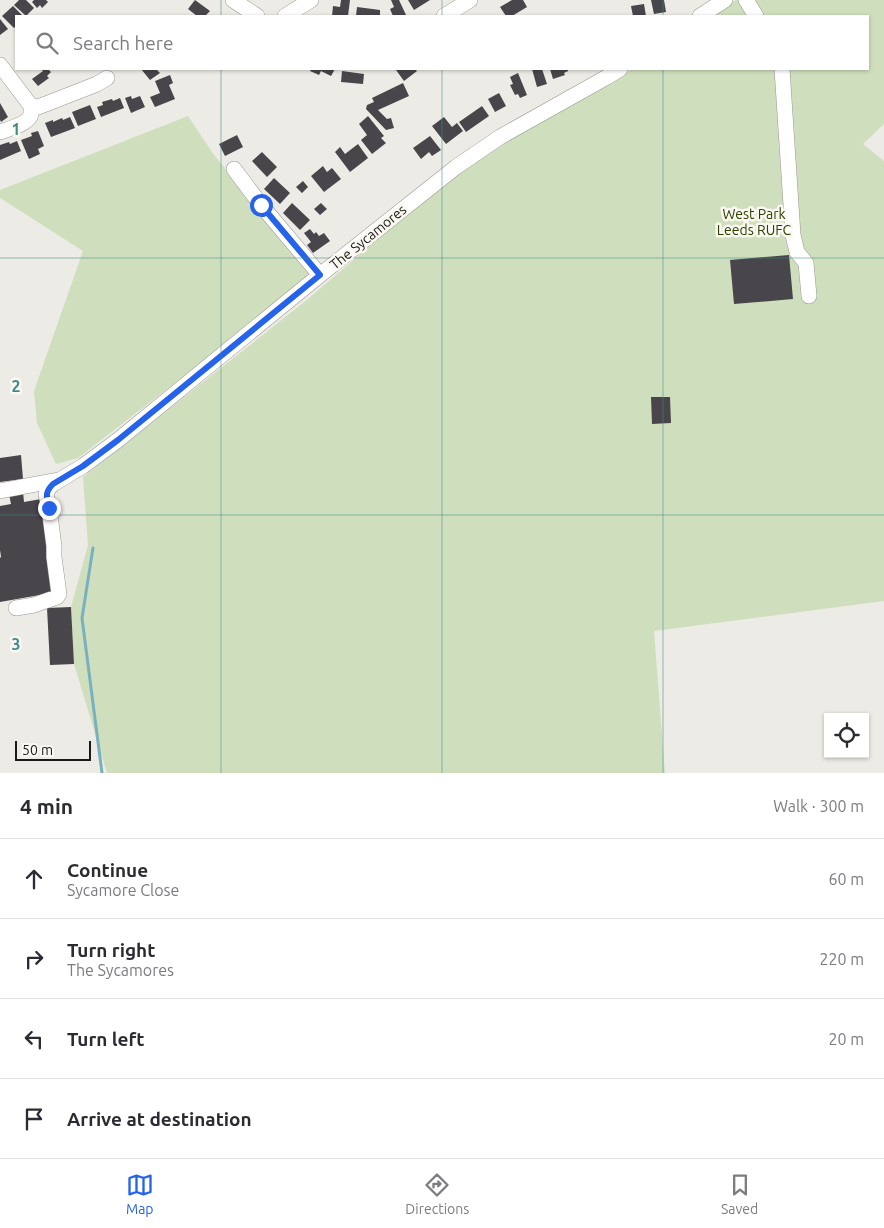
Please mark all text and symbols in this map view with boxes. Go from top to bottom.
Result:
search box [15,15,869,70]
icon: search [33,29,61,57]
text: Search here [73,32,173,54]
text: 1 [11,120,21,138]
route start [250,194,273,217]
street label: The Sycamores [327,201,409,273]
park label: West Park Leeds RUFC [717,206,792,238]
text: 2 [11,377,21,395]
route end [38,497,61,520]
text: 3 [11,635,21,653]
map controls [824,713,869,758]
button: locate [824,713,869,758]
scale bar [15,738,91,761]
text: 50 m [22,742,53,758]
text: 4 min [20,794,73,818]
text: Walk · 300 m [773,797,864,815]
text: Continue [67,859,148,881]
icon: ahead [20,865,48,893]
text: 60 m [828,870,864,888]
text: Sycamore Close [67,881,179,899]
text: Turn right [67,939,155,961]
icon: right [20,945,48,973]
text: 220 m [819,950,864,968]
text: The Sycamores [67,961,174,979]
icon: left [20,1025,48,1053]
text: Turn left [67,1028,145,1050]
text: 20 m [828,1030,864,1048]
icon: arrive [20,1105,48,1133]
text: Arrive at destination [67,1108,252,1130]
tab: Map [126,1171,154,1217]
tab: Directions [405,1171,469,1217]
tab: Saved [721,1171,758,1217]

